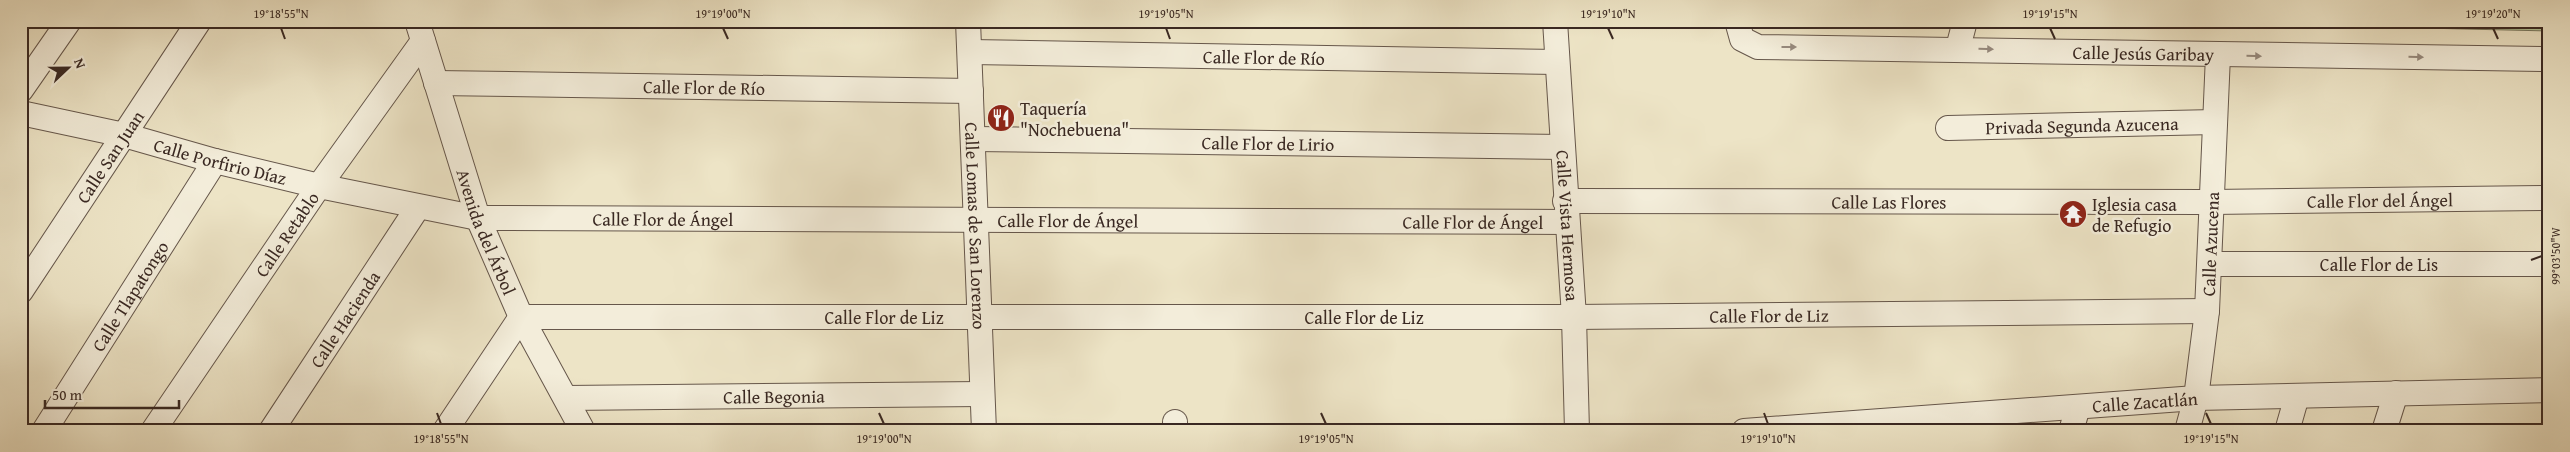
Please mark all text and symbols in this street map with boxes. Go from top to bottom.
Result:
text: 19°18'55"N [253,5,309,22]
text: 19°19'00"N [695,5,751,22]
text: 19°19'05"N [1138,5,1194,22]
text: 19°19'10"N [1580,5,1636,22]
text: 19°19'15"N [2022,5,2078,22]
text: 19°19'20"N [2465,5,2521,22]
street label: Calle Jesús Garibay [2072,38,2214,67]
north arrow [42,42,92,92]
street label: Calle Flor de Río [1203,42,1325,72]
one-way arrow [1781,43,1797,51]
one-way arrow [1979,45,1995,53]
one-way arrow [2246,52,2262,60]
one-way arrow [2409,53,2425,61]
text: N [69,55,91,72]
street label: Calle Flor de Río [643,73,765,101]
place label: Taquería "Nochebuena" [1020,95,1129,143]
restaurant icon: Taquería "Nochebuena" [986,103,1016,133]
street label: Calle San Juan [69,105,150,208]
street label: Privada Segunda Azucena [1985,109,2179,141]
street label: Calle Lomas de San Lorenzo [958,122,994,330]
street label: Calle Flor de Lirio [1201,129,1335,157]
street label: Calle Porfirio Díaz [151,131,289,191]
street label: Calle Vista Hermosa [1550,149,1586,302]
street label: Avenida del Árbol [450,165,523,299]
street label: Calle Retablo [248,186,325,282]
street label: Calle Flor del Ángel [2307,186,2453,214]
street label: Calle Las Flores [1831,188,1947,215]
place label: Iglesia casa de Refugio [2092,191,2177,239]
street label: Calle Azucena [2194,191,2226,297]
temple icon: Iglesia casa de Refugio [2058,199,2088,229]
street label: Calle Flor de Ángel [592,205,733,232]
street label: Calle Flor de Ángel [997,206,1138,234]
street label: Calle Flor de Ángel [1402,208,1543,235]
text: 99°03'50"W [2547,226,2564,285]
street label: Calle Tlapatongo [84,235,175,357]
street label: Calle Flor de Lis [2320,251,2438,278]
street label: Calle Hacienda [303,265,387,373]
street label: Calle Flor de Liz [1709,301,1829,329]
street label: Calle Flor de Liz [824,304,944,331]
street label: Calle Flor de Liz [1304,304,1424,331]
scale bar [45,377,179,409]
street label: Calle Begonia [723,382,825,410]
text: 50 m [52,384,83,405]
street label: Calle Zacatlán [2091,384,2199,419]
text: 19°18'55"N [413,430,469,447]
text: 19°19'00"N [856,430,912,447]
text: 19°19'05"N [1298,430,1354,447]
text: 19°19'10"N [1740,430,1796,447]
text: 19°19'15"N [2183,430,2239,447]

